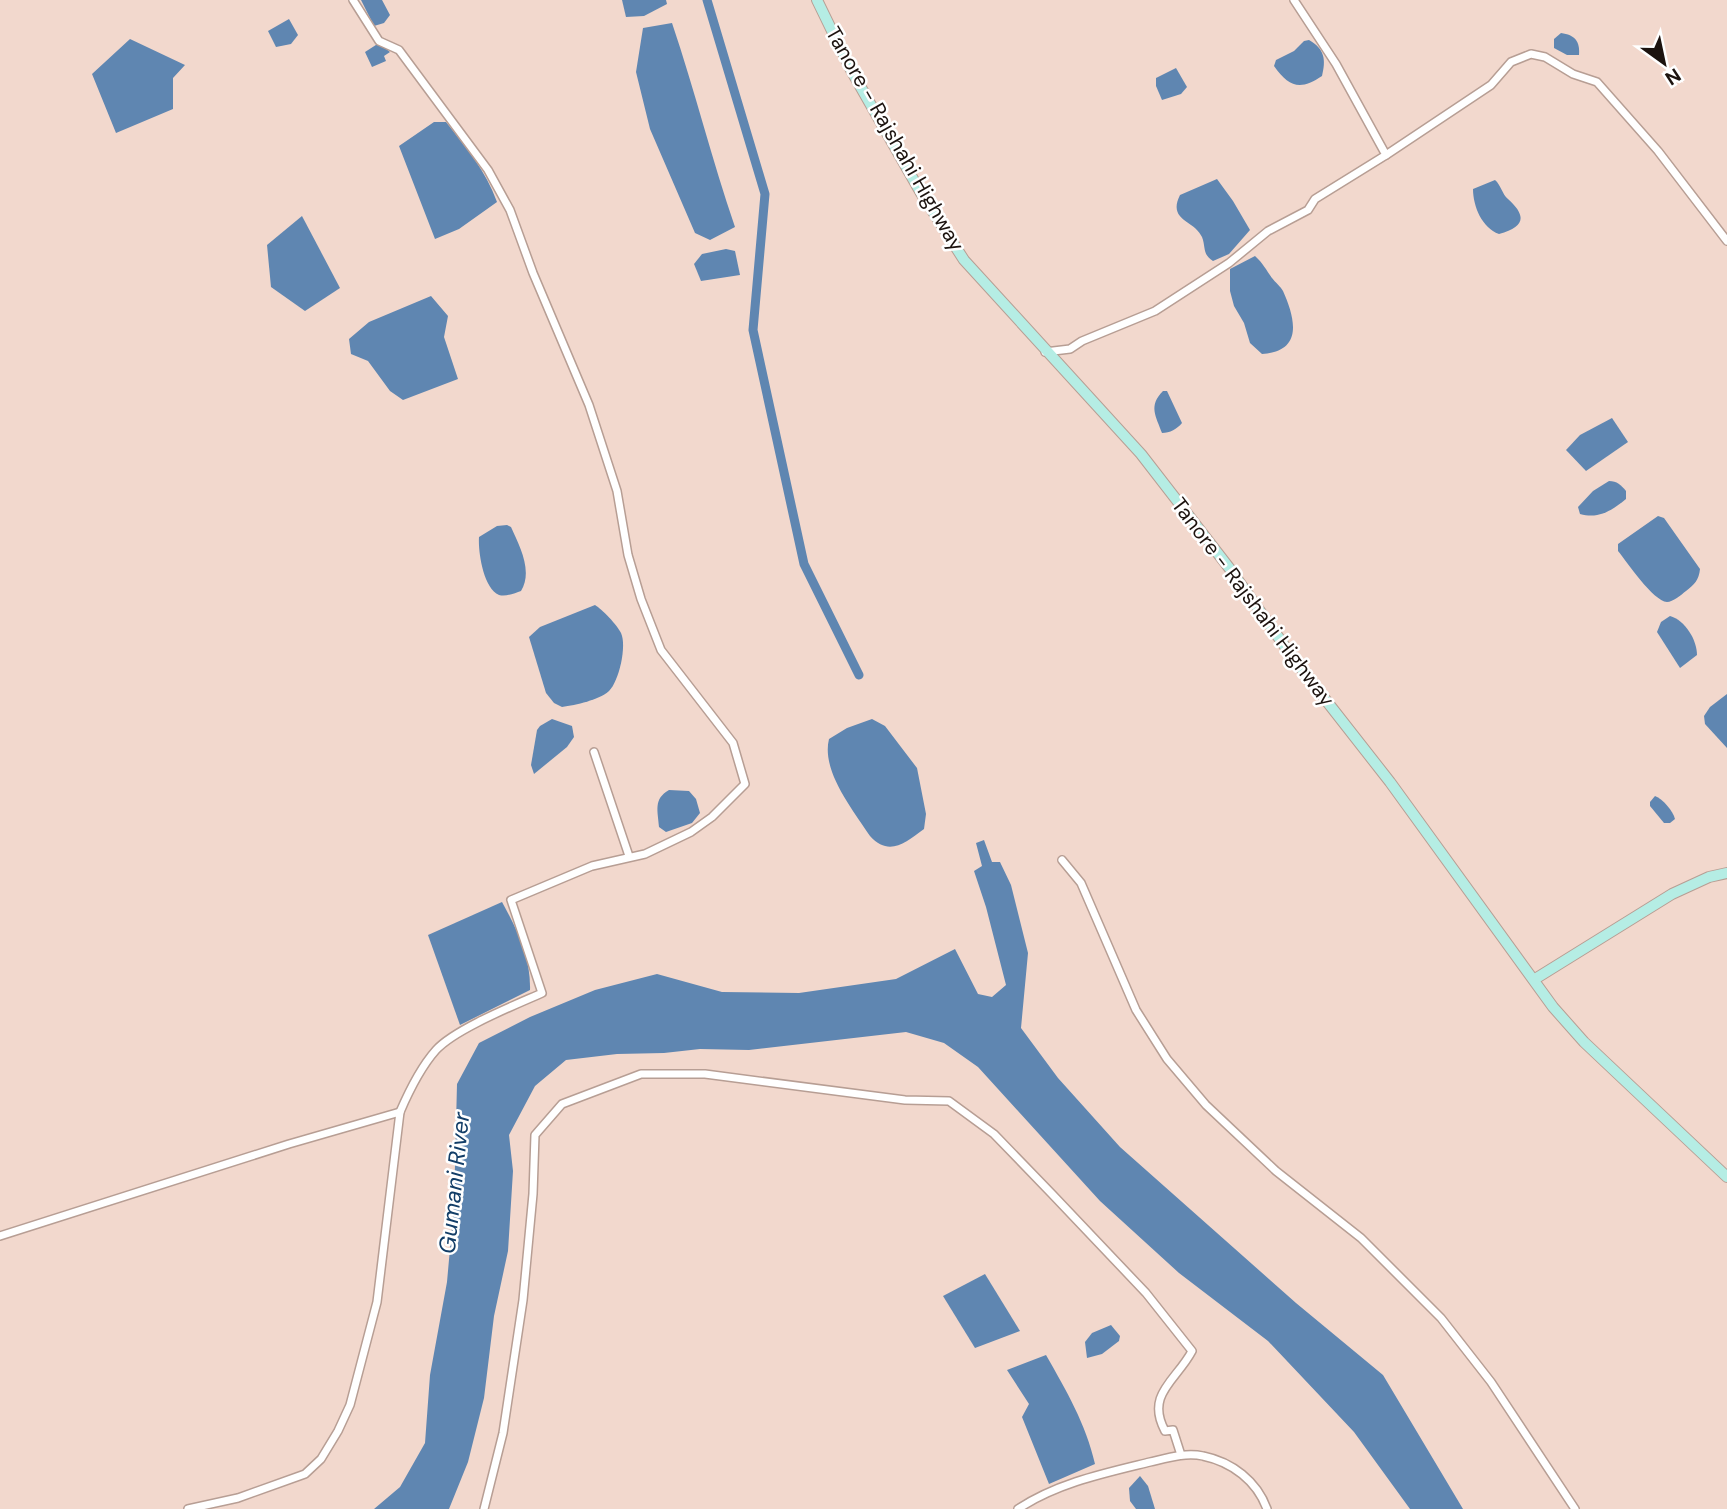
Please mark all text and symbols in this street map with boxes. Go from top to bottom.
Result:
street label: Tanore - Rajshahi Highway [819,22,971,257]
north arrow [1629,28,1699,98]
text: N [1660,63,1686,91]
street label: Tanore - Rajshahi Highway [1165,492,1341,713]
water label: Gumani River [432,1109,476,1255]

